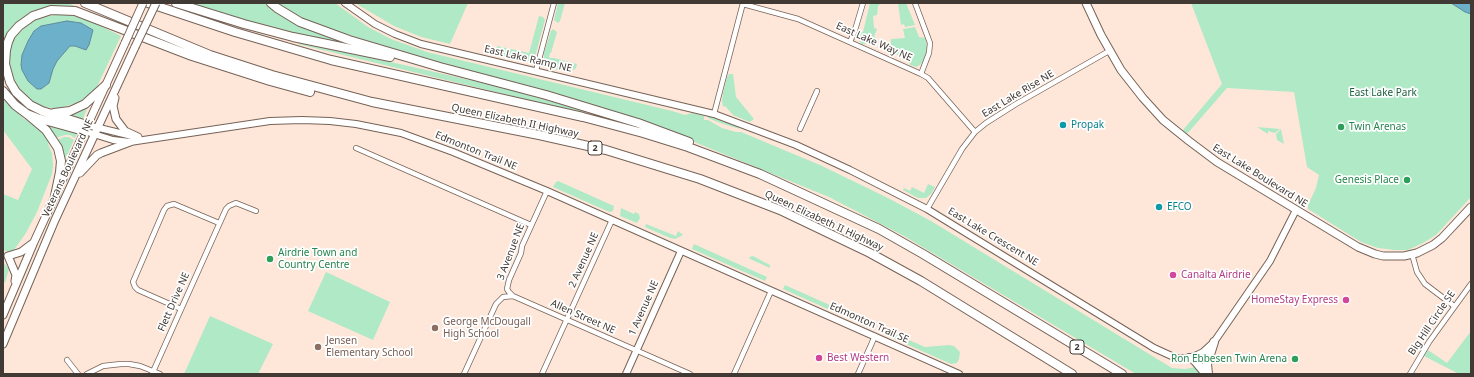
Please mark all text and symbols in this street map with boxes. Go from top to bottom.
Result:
street label: East Lake Way NE [834,20,914,64]
street label: East Lake Ramp NE [483,43,573,75]
street label: East Lake Rise NE [980,68,1056,120]
park label: East Lake Park [1349,87,1417,99]
street label: Queen Elizabeth II Highway [450,102,580,140]
street label: Veterans Boulevard NE [40,117,96,219]
place label: Propak [1071,119,1104,131]
marker: Propak [1058,120,1068,130]
place label: Twin Arenas [1349,121,1406,133]
marker: Twin Arenas [1336,122,1346,132]
street label: Edmonton Trail NE [433,129,519,173]
road number: 2 [588,141,602,155]
street label: East Lake Boulevard NE [1210,142,1310,210]
place label: Genesis Place [1335,174,1399,186]
marker: Genesis Place [1402,175,1412,185]
street label: Queen Elizabeth II Highway [763,188,885,254]
place label: EFCO [1167,201,1192,213]
marker: EFCO [1154,202,1164,212]
street label: East Lake Crescent NE [946,205,1040,269]
street label: 3 Avenue NE [495,222,527,282]
street label: 2 Avenue NE [566,231,602,289]
place label: Airdrie Town and Country Centre [278,247,357,270]
marker: Airdrie Town and Country Centre [265,254,275,264]
place label: Canalta Airdrie [1181,269,1251,281]
street label: Flett Drive NE [156,270,192,334]
marker: Canalta Airdrie [1168,270,1178,280]
street label: 1 Avenue NE [626,279,662,337]
street label: Big Hill Circle SE [1406,289,1458,357]
place label: HomeStay Express [1251,294,1338,306]
marker: HomeStay Express [1341,295,1351,305]
street label: Allen Street NE [549,297,617,337]
street label: Edmonton Trail SE [828,300,910,346]
place label: George McDougall High School [443,316,531,340]
marker: George McDougall High School [430,323,440,333]
place label: Jensen Elementary School [326,335,413,358]
road number: 2 [1070,340,1084,354]
marker: Jensen Elementary School [313,342,323,352]
place label: Best Western [827,352,889,364]
marker: Best Western [814,353,824,363]
place label: Ron Ebbesen Twin Arena [1171,353,1287,365]
marker: Ron Ebbesen Twin Arena [1290,354,1300,364]

